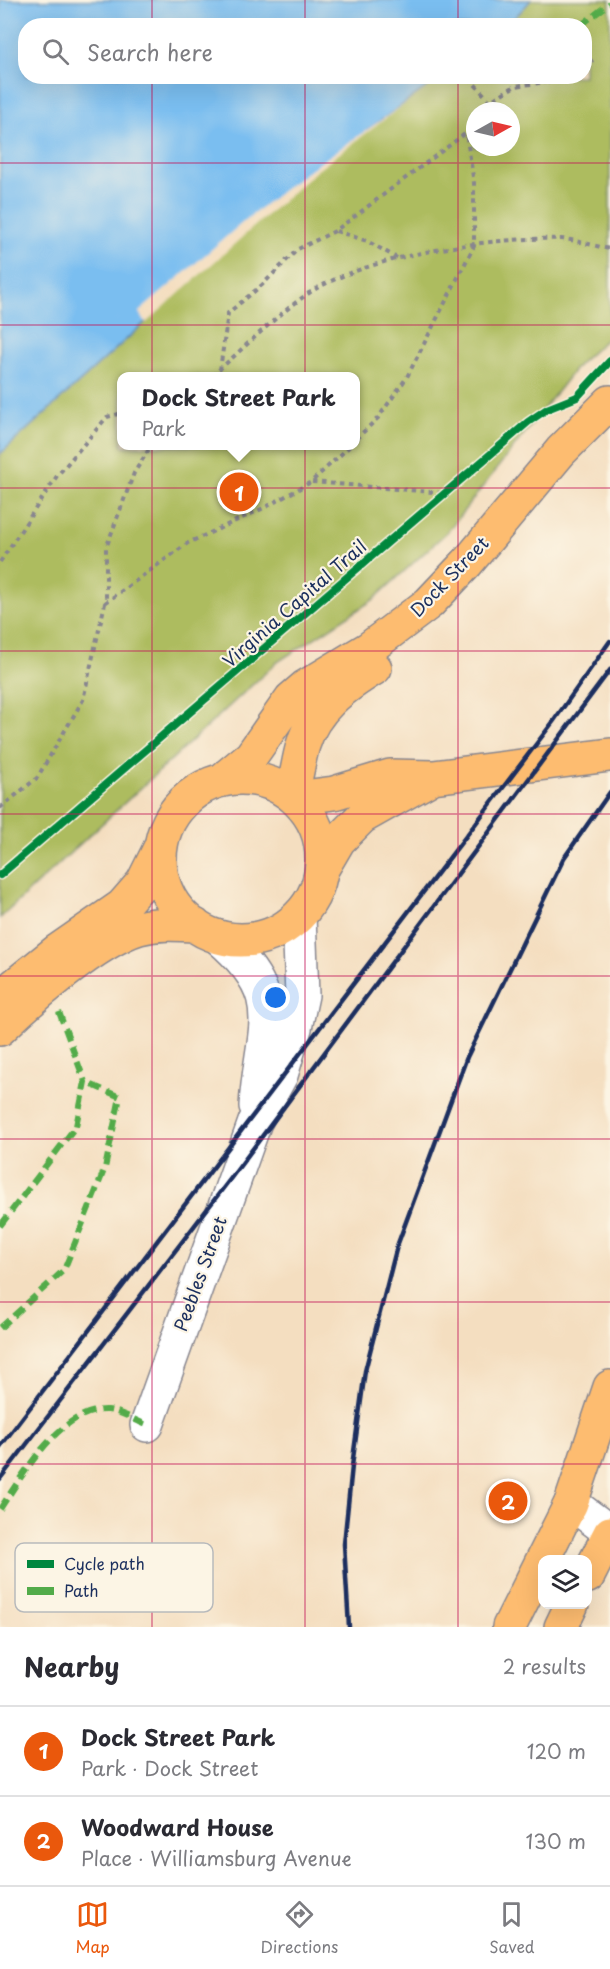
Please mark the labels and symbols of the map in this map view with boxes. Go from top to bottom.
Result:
north arrow [466,102,520,156]
pin: 1 [220,470,258,514]
street label: Dock Street [403,530,494,622]
street label: Virginia Capital Trail [216,533,372,673]
your location [261,983,290,1012]
street label: Peebles Street [166,1212,233,1335]
pin: 2 [488,1478,528,1524]
legend [15,1543,213,1612]
text: Cycle path [64,1551,145,1575]
text: Path [64,1578,99,1602]

